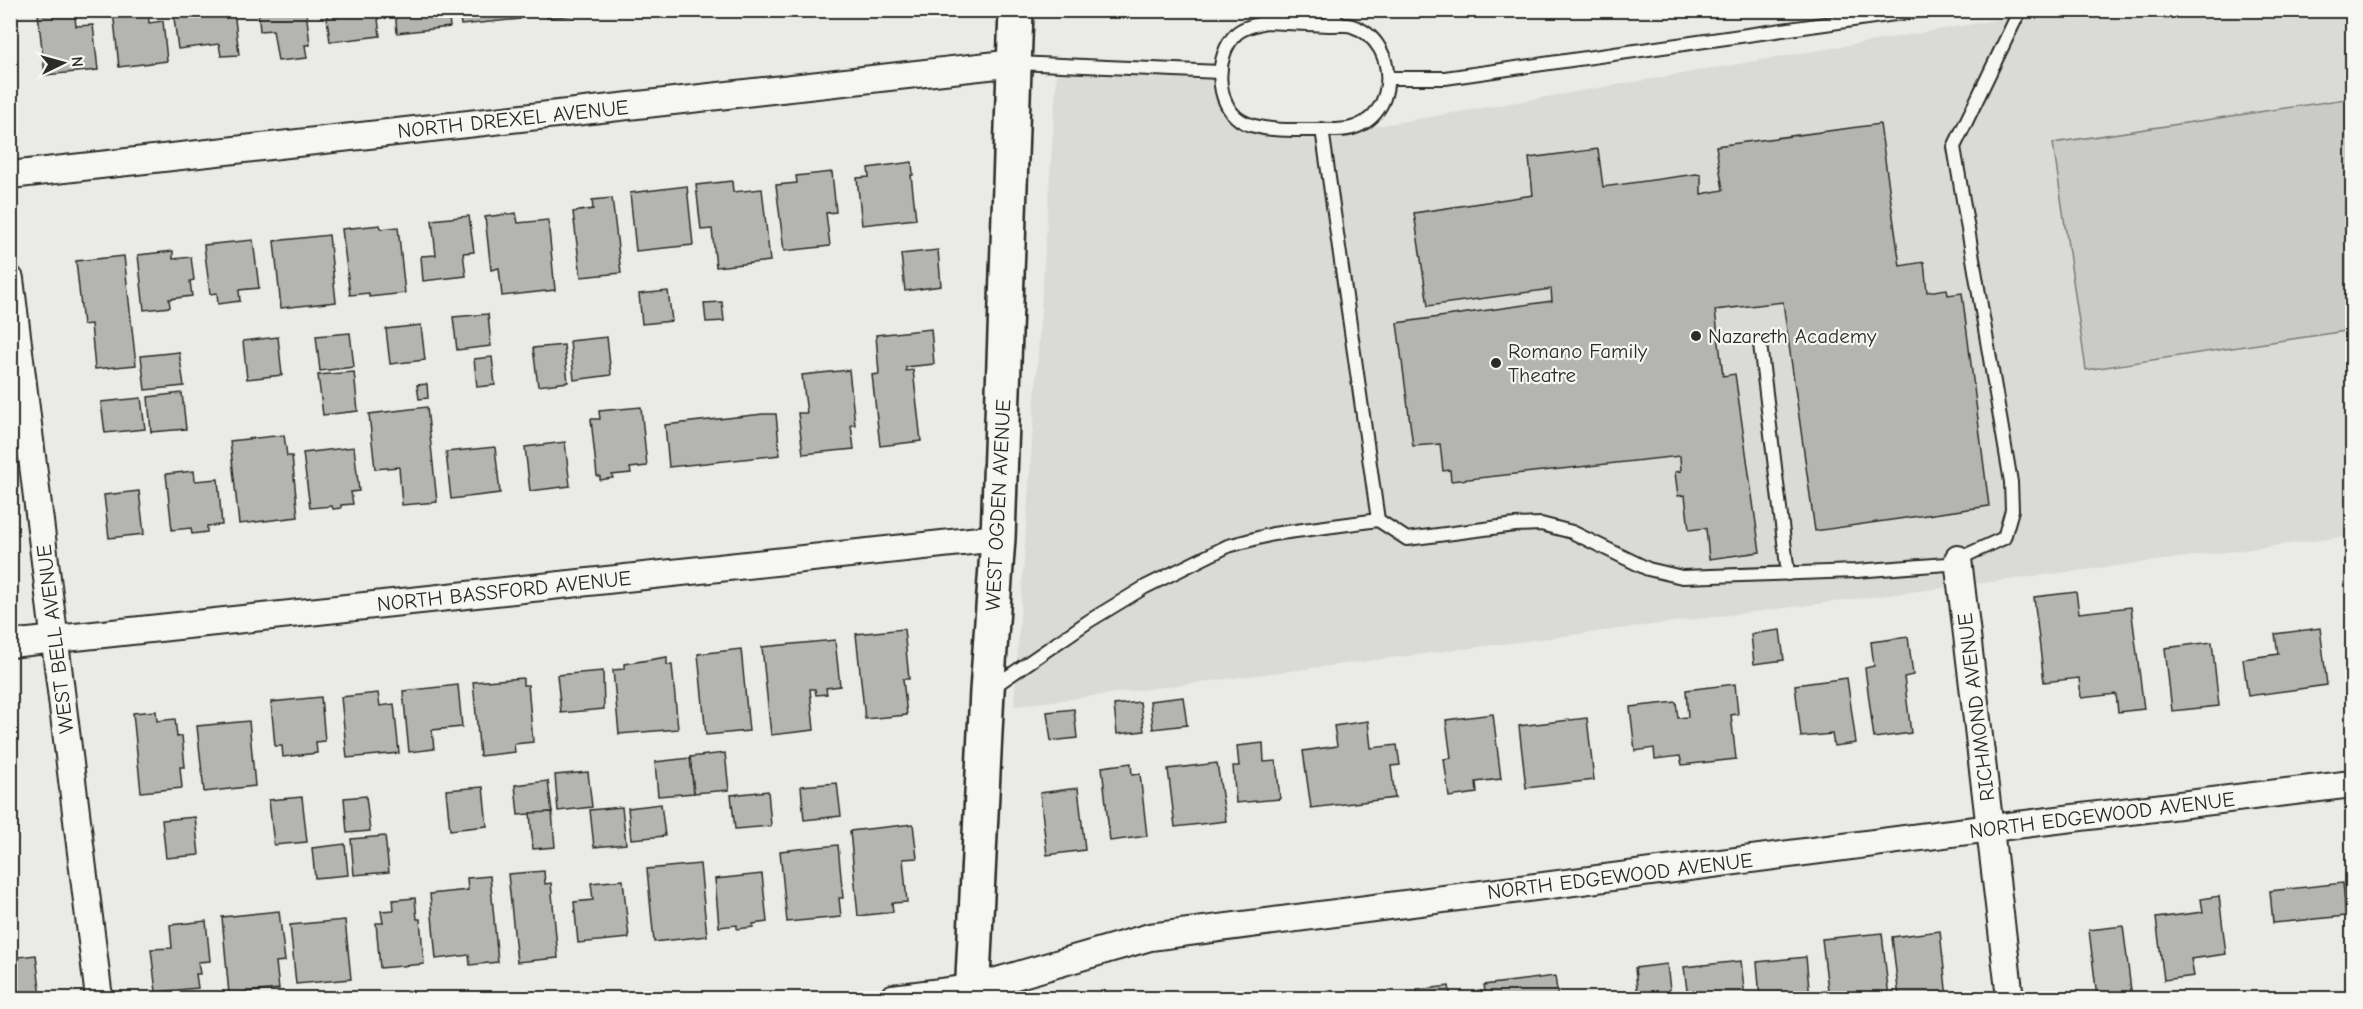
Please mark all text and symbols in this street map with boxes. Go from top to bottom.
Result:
north arrow [33,33,93,93]
text: N [68,56,86,68]
street label: NORTH DREXEL AVENUE [396,95,630,143]
place label: Nazareth Academy [1708,324,1877,348]
marker: Nazareth Academy [1689,329,1703,343]
place label: Romano Family Theatre [1508,339,1648,387]
marker: Romano Family Theatre [1489,356,1503,370]
street label: WEST OGDEN AVENUE [980,399,1016,611]
street label: WEST BELL AVENUE [31,543,79,735]
street label: NORTH BASSFORD AVENUE [376,566,632,616]
street label: RICHMOND AVENUE [1953,611,1999,803]
street label: NORTH EDGEWOOD AVENUE [1968,787,2236,843]
street label: NORTH EDGEWOOD AVENUE [1486,848,1754,904]

